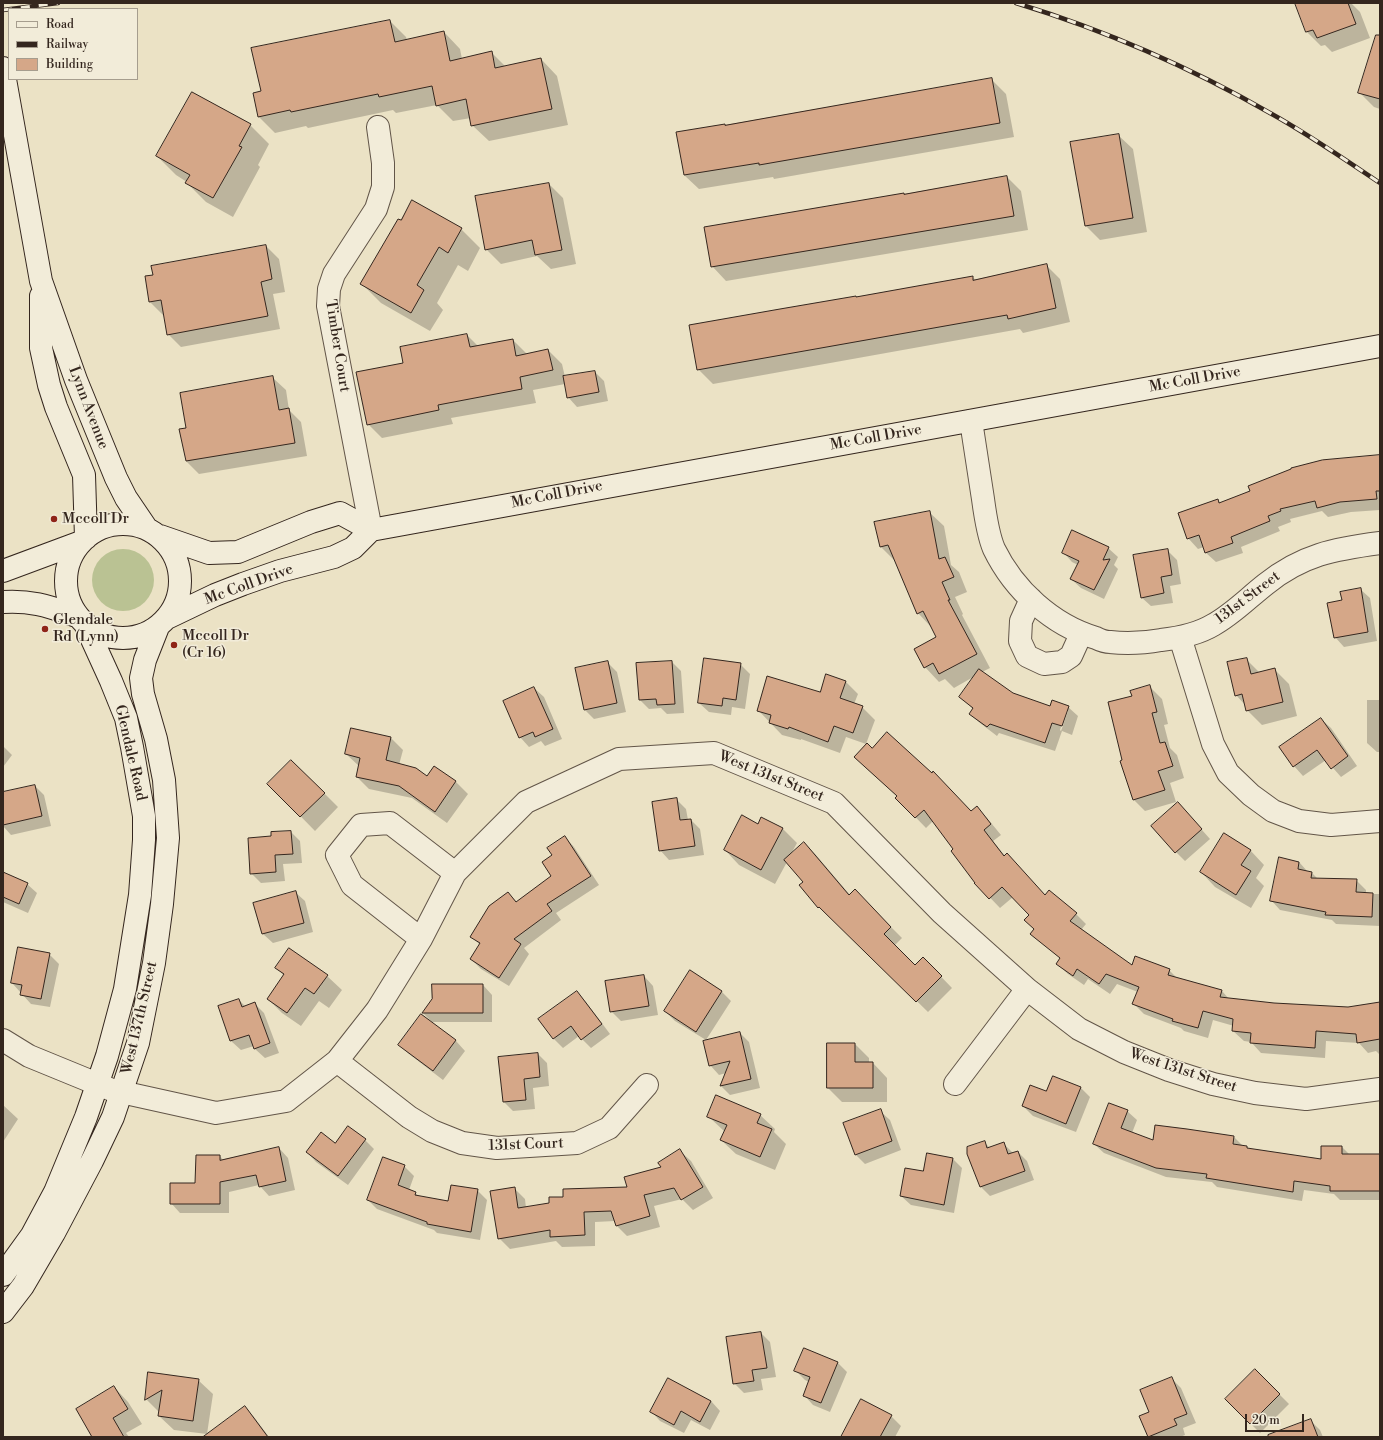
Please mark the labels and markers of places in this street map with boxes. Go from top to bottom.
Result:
place label: Mccoll Dr [62,510,129,528]
marker: Mccoll Dr [49,514,59,524]
place label: Glendale Rd (Lynn) [53,611,119,646]
marker: Glendale Rd (Lynn) [40,624,50,634]
place label: Mccoll Dr (Cr 16) [182,627,249,662]
marker: Mccoll Dr (Cr 16) [169,640,179,650]

